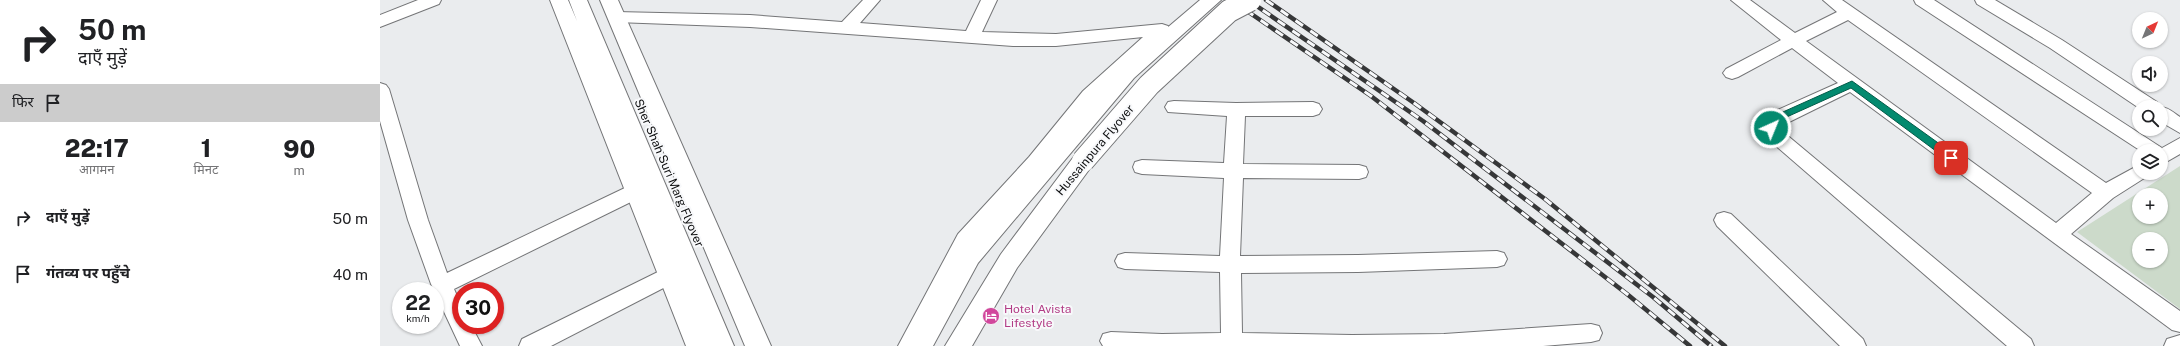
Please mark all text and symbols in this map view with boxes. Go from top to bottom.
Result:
north arrow [2132,12,2168,48]
map controls [2132,12,2168,268]
text: 50 m [78,13,146,46]
icon: right [12,16,64,68]
text: दाएँ मुड़ें [78,47,127,68]
button: sound [2132,56,2168,92]
icon: arrive [42,92,64,114]
text: फिर [12,93,34,110]
street label: Sher Shah Suri Marg Flyover [631,97,707,249]
button: search [2132,100,2168,136]
street label: Hussainpura Flyover [1053,102,1137,198]
position arrow [1750,107,1792,149]
text: 22:17 [65,134,129,162]
text: 1 [201,134,211,162]
text: 90 [283,135,315,163]
pin [1934,141,1968,175]
button: layers [2132,144,2168,180]
icon: arrive [1940,147,1962,169]
text: आगमन [79,162,115,177]
text: मिनट [194,162,219,177]
text: m [294,163,305,178]
button: + [2132,188,2168,224]
icon: right [12,207,34,229]
text: दाएँ मुड़ें [46,208,90,225]
text: 50 m [333,210,368,227]
button: − [2132,232,2168,268]
icon: arrive [12,263,34,285]
text: गंतव्य पर पहुँचे [46,264,130,281]
text: 40 m [333,266,368,283]
speed limit sign: 30 [452,282,504,334]
text: 22 [405,291,431,315]
place label: Hotel Avista Lifestyle [1004,302,1072,330]
hotel icon: Hotel Avista Lifestyle [981,306,1001,326]
text: km/h [406,312,430,324]

